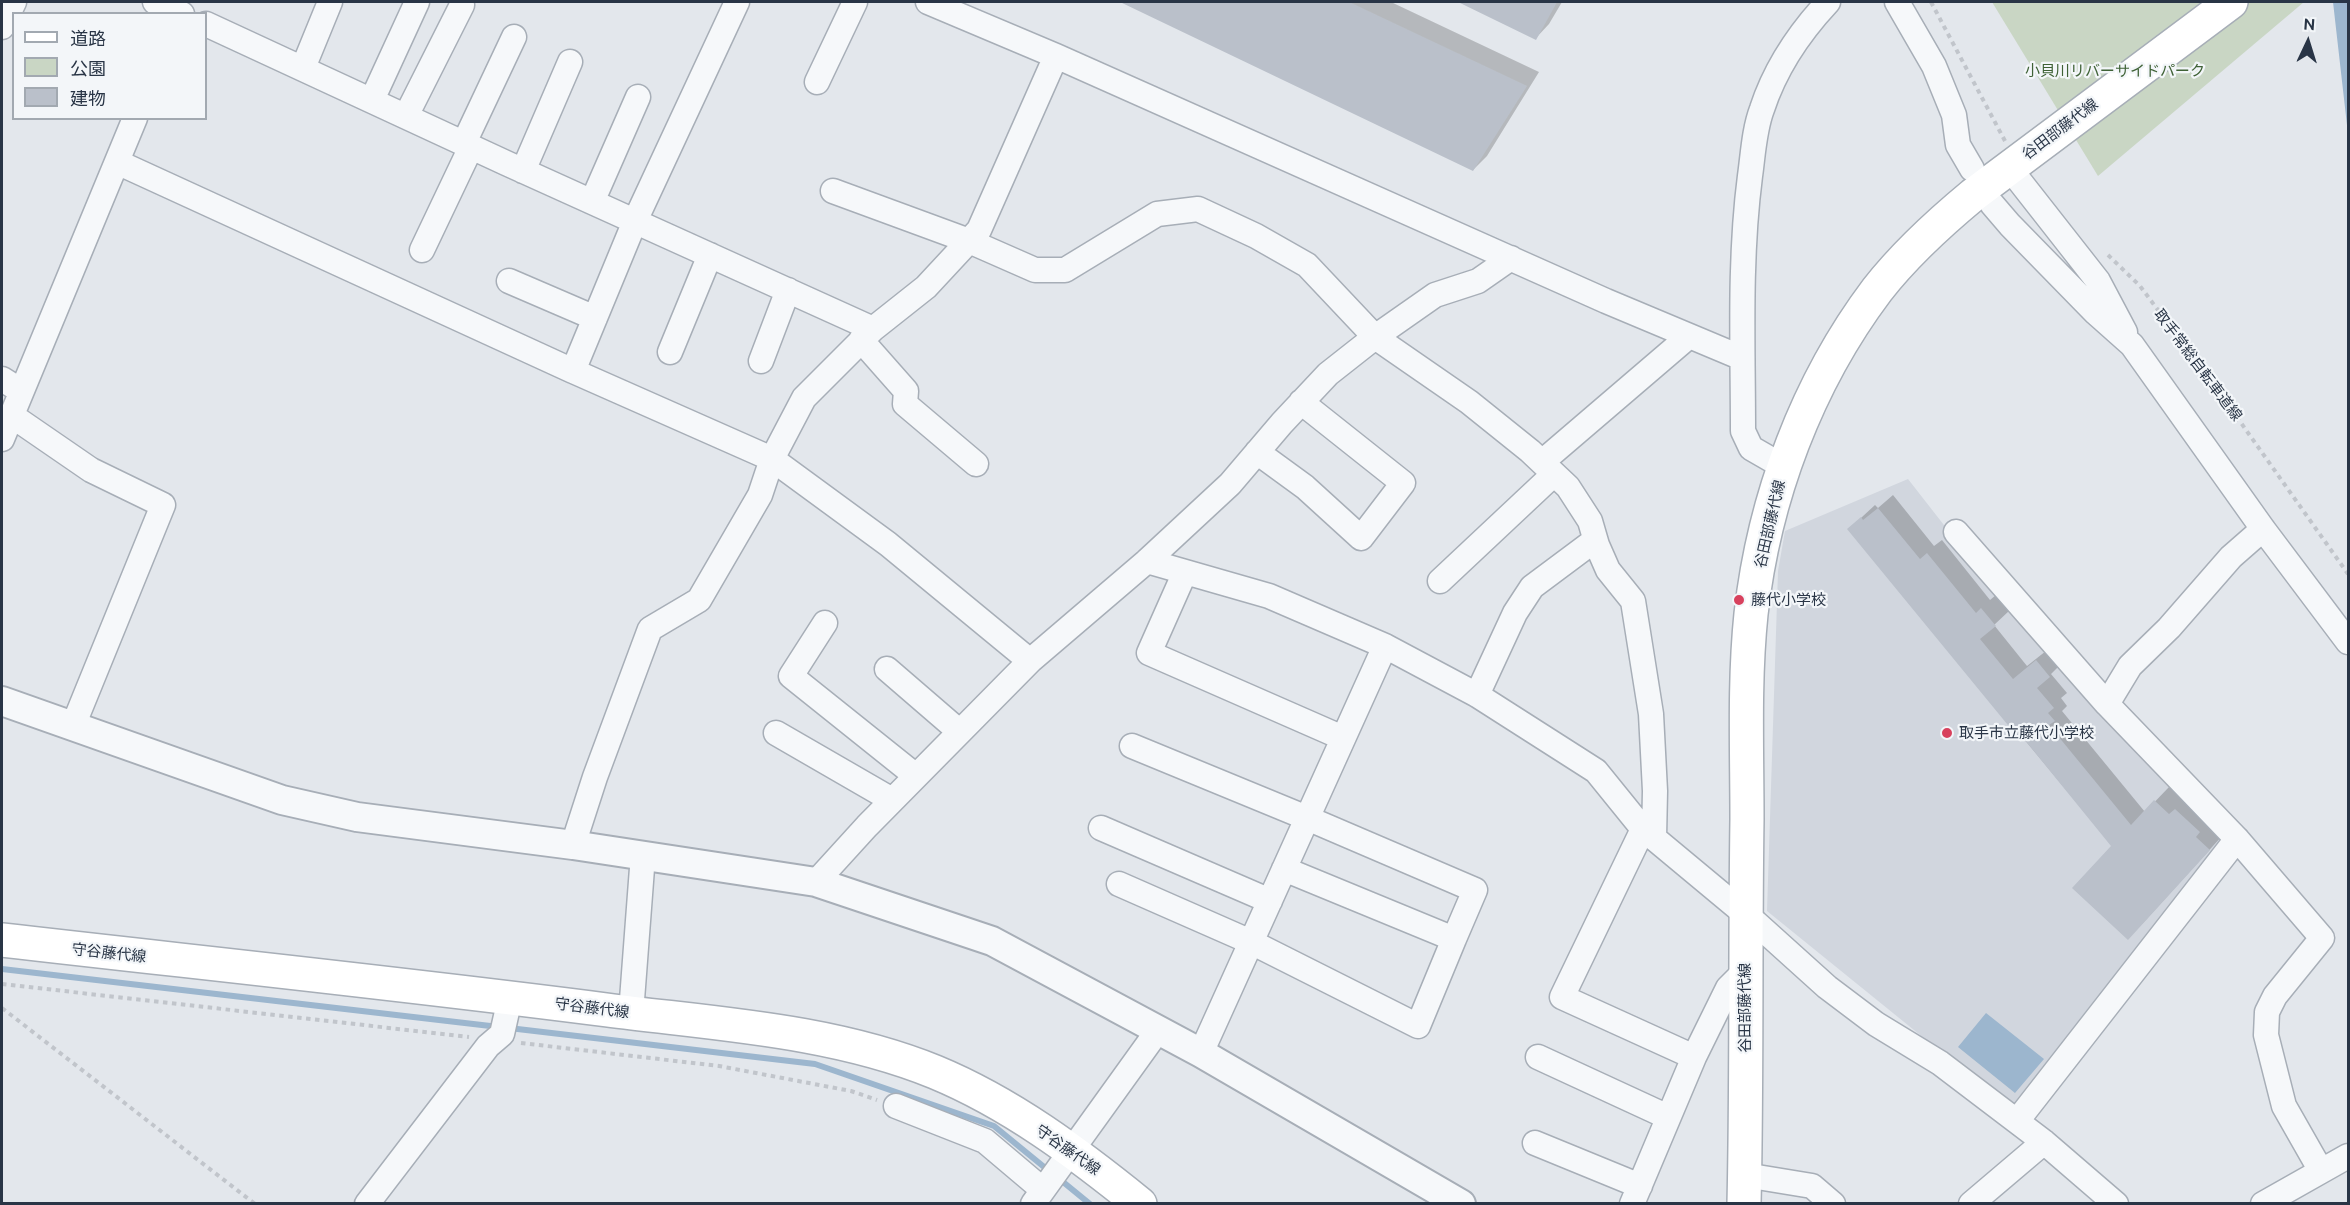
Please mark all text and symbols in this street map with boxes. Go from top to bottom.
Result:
legend [12,12,207,120]
north arrow [2278,12,2338,72]
text: N [2303,15,2316,33]
text: 道路 [70,28,106,48]
text: 公園 [70,58,106,78]
park label: 小貝川リバーサイドパーク [2025,62,2205,80]
text: 建物 [70,88,106,108]
street label: 谷田部藤代線 [2019,95,2101,163]
street label: 取手常総自転車道線 [2150,306,2246,424]
street label: 谷田部藤代線 [1751,478,1789,570]
place label: 藤代小学校 [1751,591,1826,609]
marker: 藤代小学校 [1732,593,1746,607]
place label: 取手市立藤代小学校 [1959,724,2094,742]
marker: 取手市立藤代小学校 [1940,726,1954,740]
street label: 守谷藤代線 [71,940,147,966]
street label: 谷田部藤代線 [1736,963,1754,1053]
street label: 守谷藤代線 [554,994,630,1022]
street label: 守谷藤代線 [1032,1121,1104,1179]

